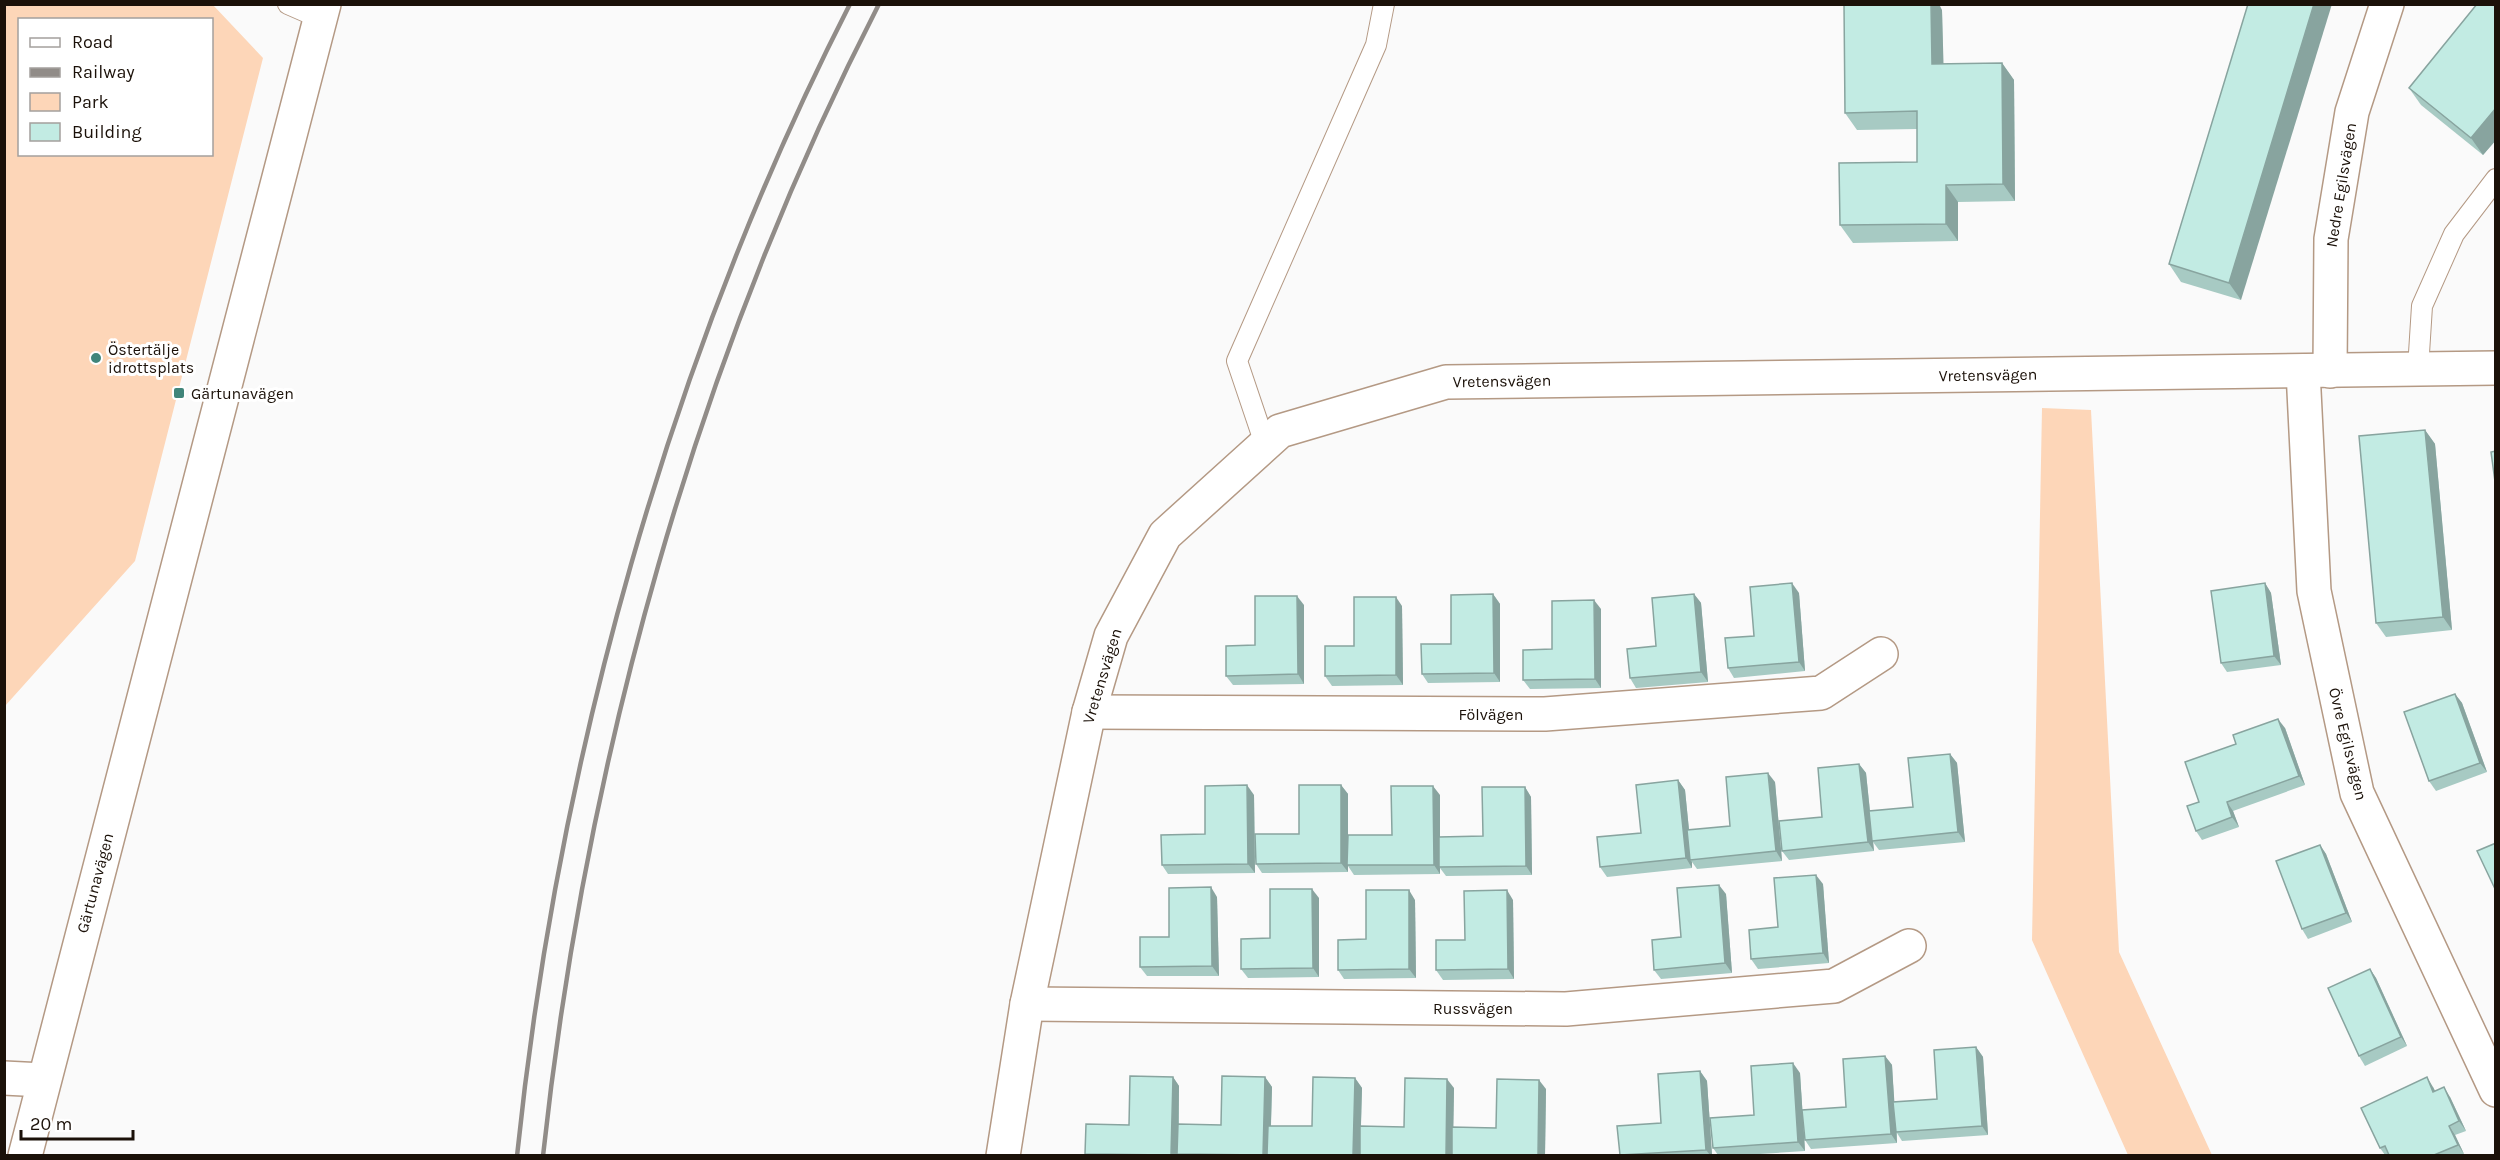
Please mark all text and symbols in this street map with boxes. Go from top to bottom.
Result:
legend [18,18,213,156]
text: Road [72,31,113,53]
text: Railway [72,61,135,83]
text: Park [72,91,109,113]
text: Building [72,121,142,143]
street label: Nedre Egilsvägen [2322,121,2360,249]
place label: Östertälje idrottsplats [108,340,194,377]
marker: Östertälje idrottsplats [89,351,103,365]
street label: Vretensvägen [1938,365,2038,385]
street label: Vretensvägen [1452,371,1552,391]
place label: Gärtunavägen [191,384,294,403]
marker: Gärtunavägen [172,386,186,400]
street label: Vretensvägen [1078,626,1126,726]
street label: Övre Egilsvägen [2325,686,2371,802]
street label: Fölvägen [1459,705,1523,724]
street label: Gärtunavägen [73,831,117,935]
street label: Russvägen [1433,999,1513,1018]
scale bar [21,1103,134,1141]
text: 20 m [30,1113,72,1135]

